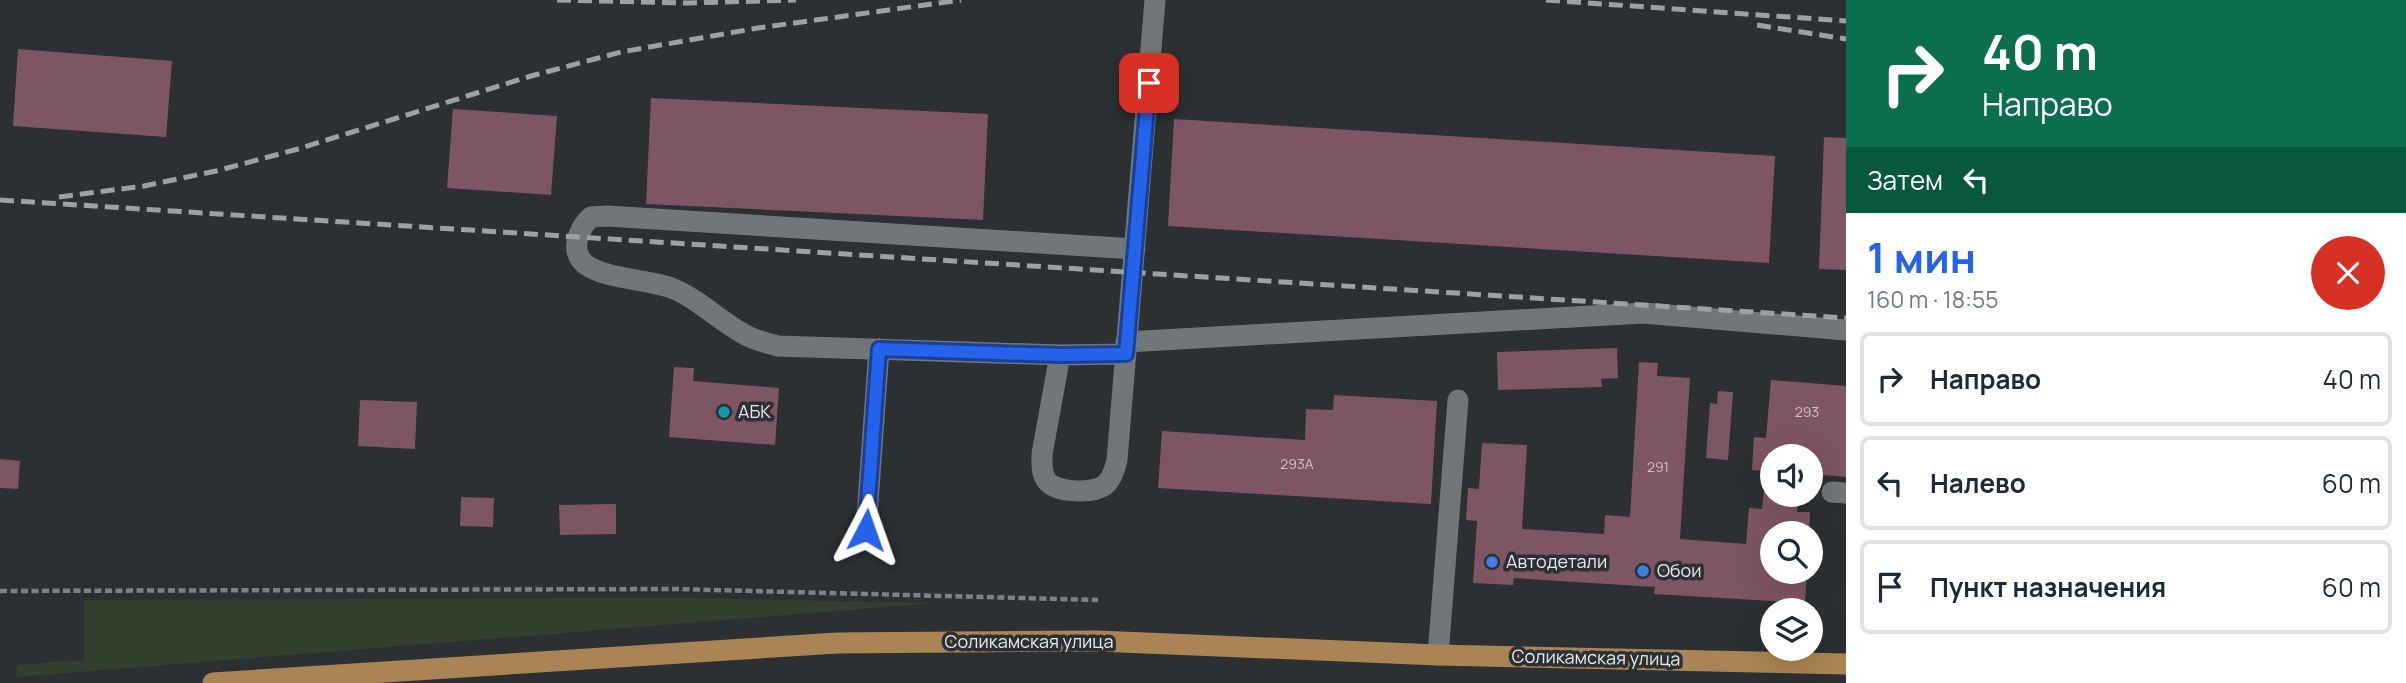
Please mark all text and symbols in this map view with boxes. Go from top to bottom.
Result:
text: 40 m [1982,18,2098,85]
icon: right [1867,28,1958,119]
pin [1119,53,1179,113]
icon: arrive [1130,64,1168,102]
text: Направо [1982,82,2113,126]
icon: left [1957,161,1995,199]
text: Затем [1867,162,1943,198]
text: 1 мин [1867,228,1976,286]
button: close [2311,236,2385,310]
text: 160 m · 18:55 [1867,283,1999,315]
icon: right [1871,360,1909,398]
text: Направо [1930,361,2041,397]
text: 40 m [2323,361,2381,397]
place label: АБК [738,399,771,423]
house number: 293 [1795,402,1819,421]
marker: АБК [716,404,732,420]
map controls [1760,444,1823,661]
button: sound [1760,444,1823,507]
house number: 293А [1280,454,1314,473]
house number: 291 [1647,457,1669,476]
icon: left [1871,464,1909,502]
text: Налево [1930,465,2026,501]
text: 60 m [2322,465,2381,501]
position arrow [829,493,903,567]
button: search [1760,521,1823,584]
place label: Автодетали [1506,549,1607,573]
marker: Автодетали [1484,554,1500,570]
place label: Обои [1657,558,1701,582]
marker: Обои [1635,563,1651,579]
icon: arrive [1871,568,1909,606]
text: Пункт назначения [1930,569,2166,605]
text: 60 m [2322,569,2381,605]
button: layers [1760,598,1823,661]
street label: Соликамская улица [945,629,1113,653]
street label: Соликамская улица [1511,644,1681,670]

